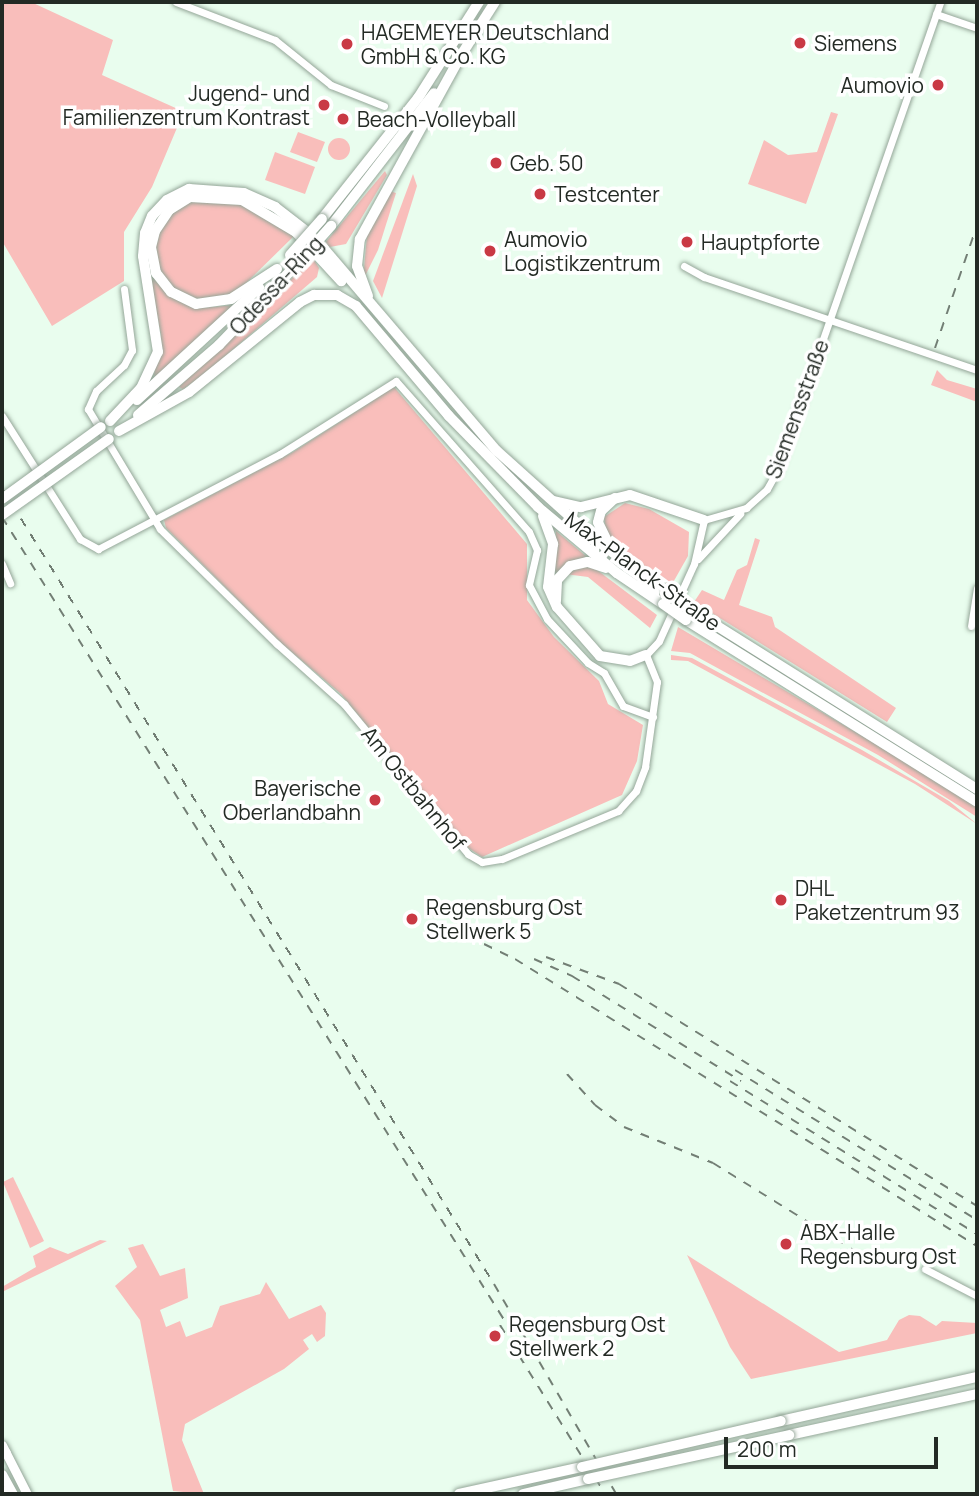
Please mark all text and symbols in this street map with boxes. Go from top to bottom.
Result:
place label: HAGEMEYER Deutschland GmbH & Co. KG [361,19,610,69]
place label: Siemens [814,30,897,56]
marker: Siemens [792,35,808,51]
marker: HAGEMEYER Deutschland GmbH & Co. KG [339,36,355,52]
place label: Aumovio [840,72,924,98]
marker: Aumovio [930,77,946,93]
place label: Jugend- und Familienzentrum Kontrast [63,80,310,130]
marker: Jugend- und Familienzentrum Kontrast [316,97,332,113]
place label: Beach-Volleyball [357,106,516,132]
marker: Beach-Volleyball [335,111,351,127]
place label: Geb. 50 [510,150,584,176]
marker: Geb. 50 [488,155,504,171]
place label: Testcenter [554,181,660,207]
marker: Testcenter [532,186,548,202]
place label: Aumovio Logistikzentrum [504,226,660,276]
place label: Hauptpforte [701,229,820,255]
street label: Odessa-Ring [224,231,328,339]
marker: Hauptpforte [679,234,695,250]
marker: Aumovio Logistikzentrum [482,243,498,259]
street label: Siemensstraße [760,336,834,482]
street label: Max-Planck-Straße [560,506,726,636]
street label: Am Ostbahnhof [357,721,471,855]
place label: Bayerische Oberlandbahn [223,775,361,825]
marker: Bayerische Oberlandbahn [367,792,383,808]
place label: DHL Paketzentrum 93 [795,875,960,925]
marker: DHL Paketzentrum 93 [773,892,789,908]
place label: Regensburg Ost Stellwerk 5 [426,894,583,944]
marker: Regensburg Ost Stellwerk 5 [404,911,420,927]
place label: ABX-Halle Regensburg Ost [800,1219,957,1269]
marker: ABX-Halle Regensburg Ost [778,1236,794,1252]
place label: Regensburg Ost Stellwerk 2 [509,1311,666,1361]
marker: Regensburg Ost Stellwerk 2 [487,1328,503,1344]
scale bar [727,1422,940,1466]
text: 200 m [737,1435,797,1463]

